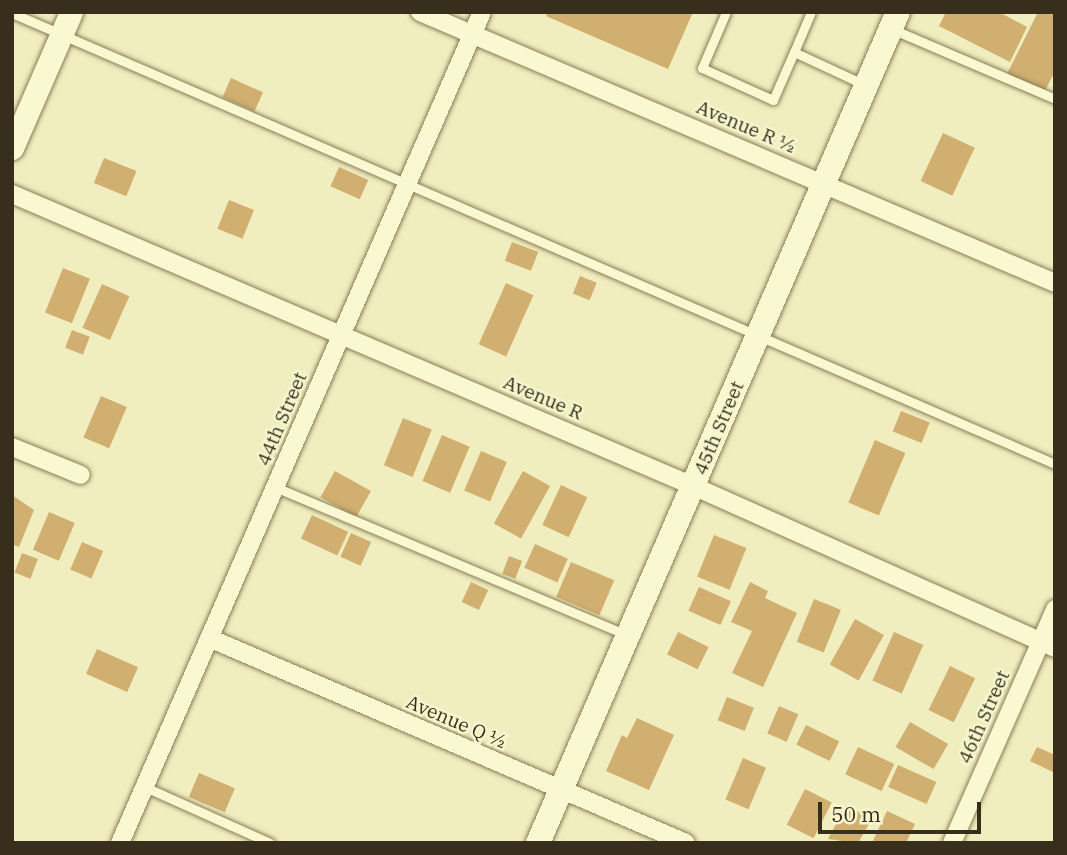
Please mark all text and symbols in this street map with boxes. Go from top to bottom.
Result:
street label: Avenue R ½ [693,96,799,158]
street label: 44th Street [252,369,312,469]
street label: Avenue R [500,371,586,425]
street label: 45th Street [689,378,749,478]
street label: 46th Street [953,667,1015,767]
street label: Avenue Q ½ [403,691,509,753]
scale bar [822,788,985,832]
text: 50 m [831,800,881,828]

